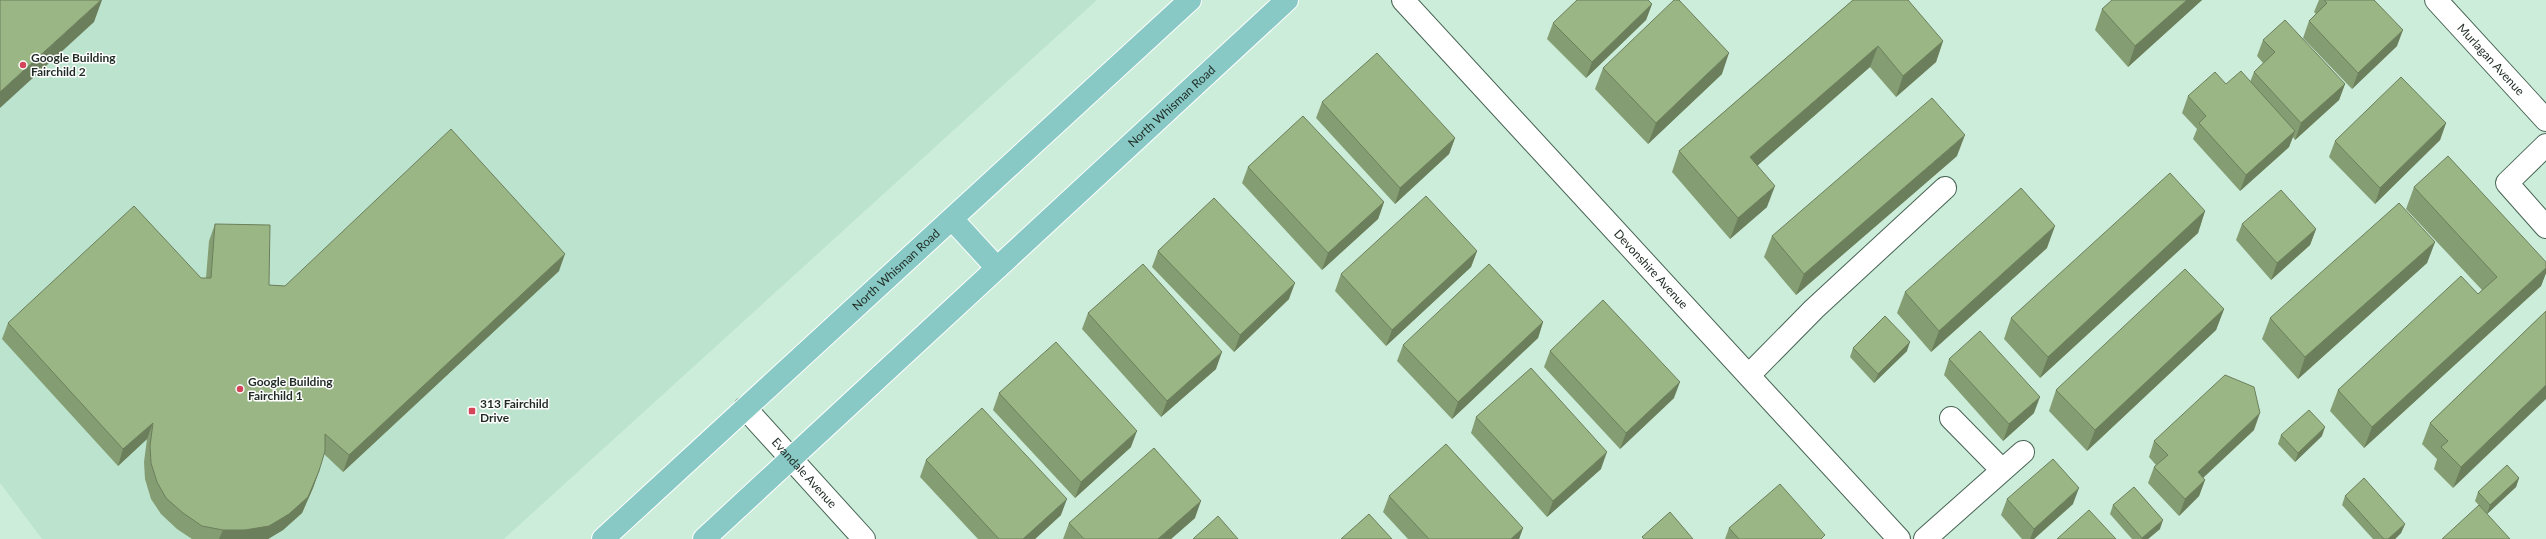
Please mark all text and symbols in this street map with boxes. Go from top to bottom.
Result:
street label: Murlagan Avenue [2454,20,2528,98]
place label: Google Building Fairchild 2 [31,50,116,79]
marker: Google Building Fairchild 2 [18,60,28,70]
street label: North Whisman Road [1125,62,1218,150]
street label: North Whisman Road [849,226,943,313]
street label: Devonshire Avenue [1611,226,1691,312]
place label: Google Building Fairchild 1 [248,374,333,403]
marker: Google Building Fairchild 1 [235,384,245,394]
place label: 313 Fairchild Drive [480,396,549,425]
marker: 313 Fairchild Drive [467,406,477,416]
street label: Evandale Avenue [769,435,840,511]

